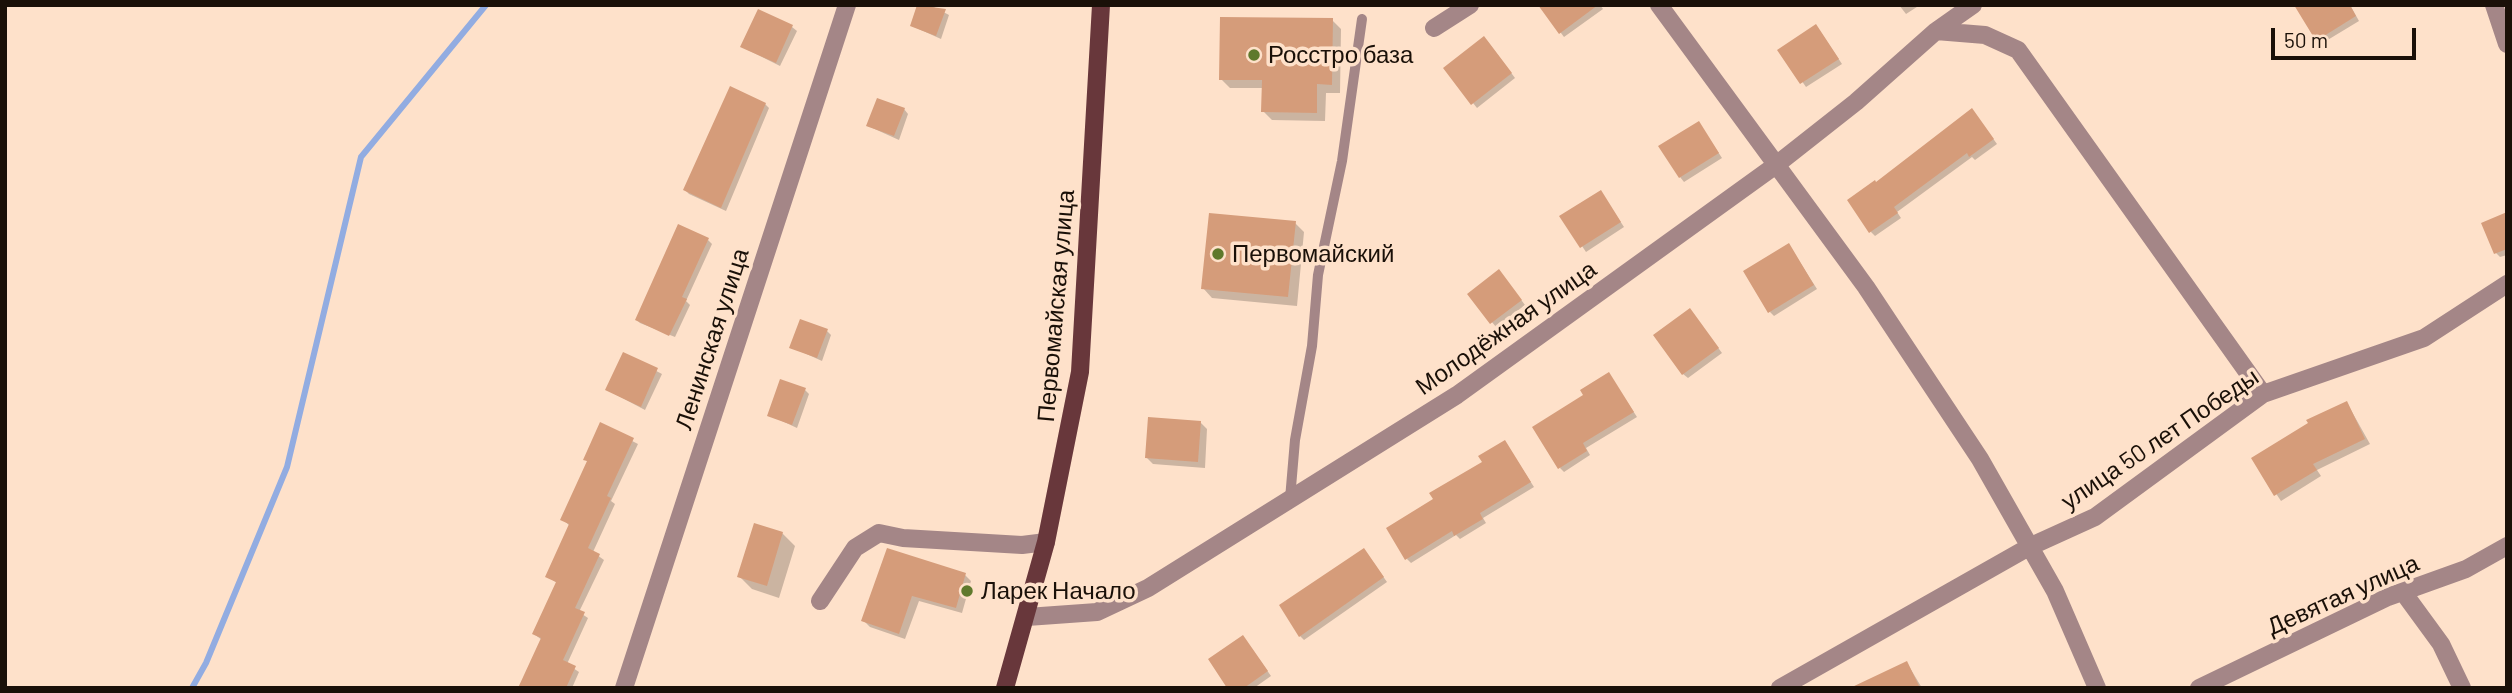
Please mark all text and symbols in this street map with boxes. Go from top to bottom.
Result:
scale bar [2274,14,2419,58]
text: 50 m [2284,27,2328,52]
place label: Росстро база [1268,41,1413,69]
marker: Росстро база [1246,47,1262,63]
street label: Первомайская улица [1031,189,1081,423]
place label: Первомайский [1232,240,1394,268]
street label: Ленинская улица [669,245,755,433]
marker: Первомайский [1210,246,1226,262]
street label: Молодёжная улица [1410,255,1602,401]
street label: улица 50 лет Победы [2056,362,2264,516]
street label: Девятая улица [2263,549,2423,641]
place label: Ларек Начало [981,577,1136,605]
marker: Ларек Начало [959,583,975,599]

